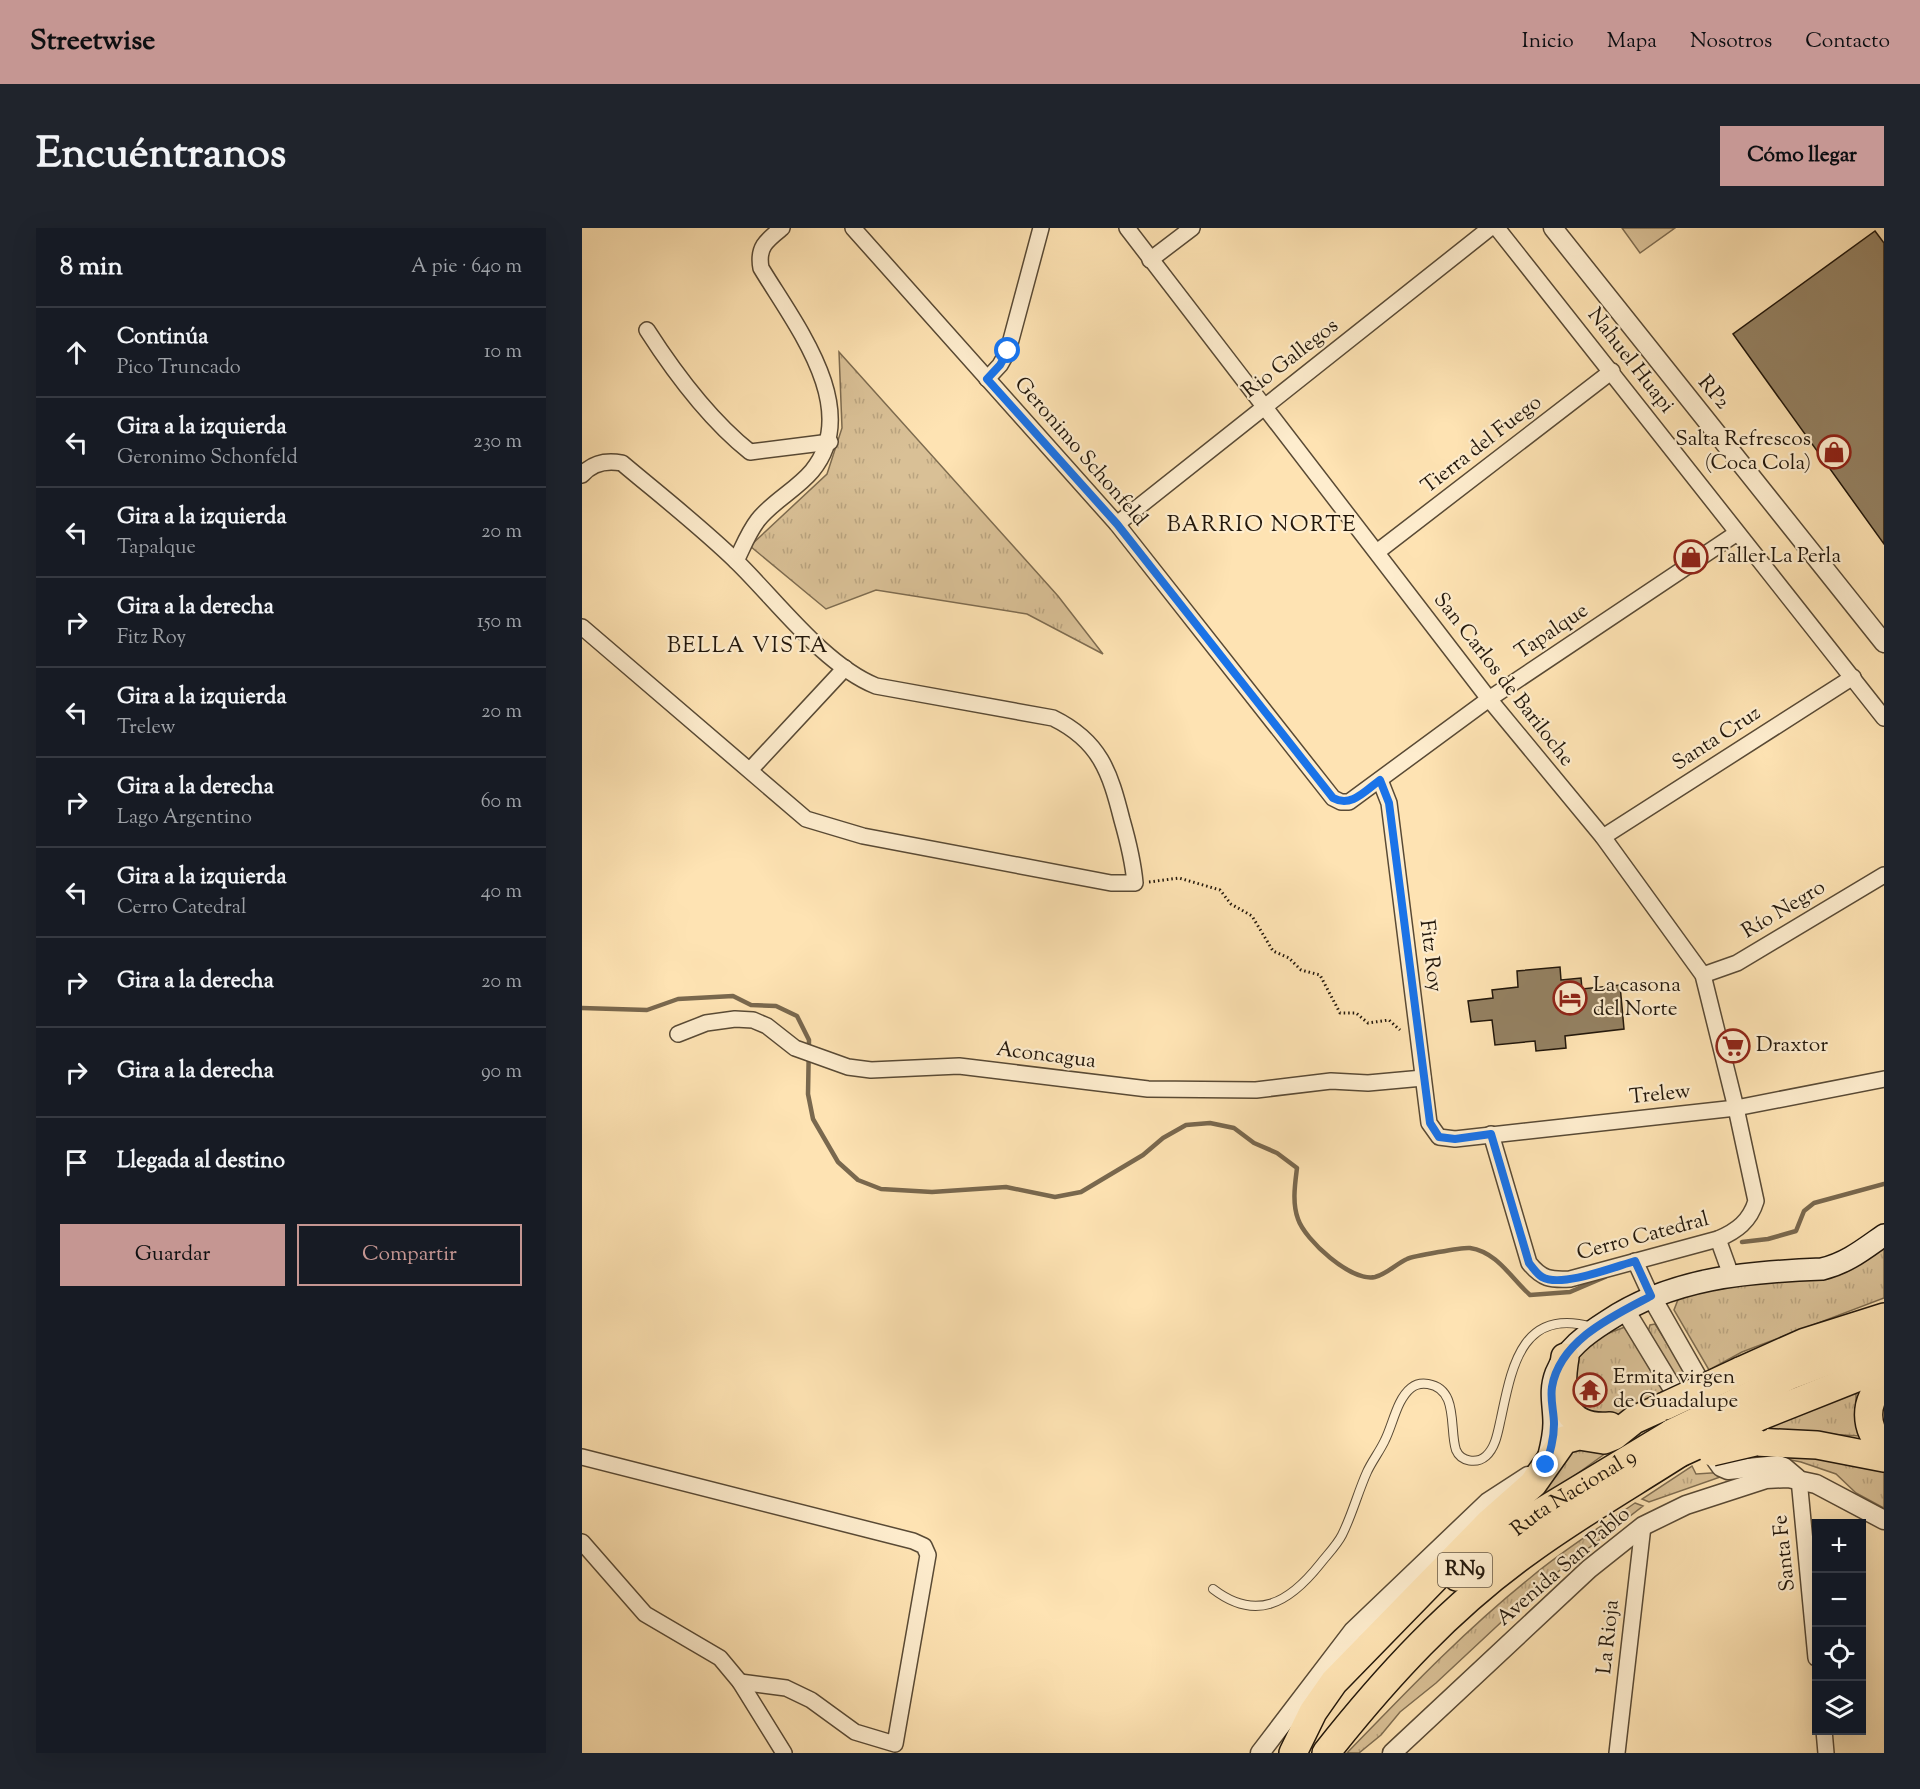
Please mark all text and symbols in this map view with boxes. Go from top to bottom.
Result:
text: Streetwise [30,22,155,62]
text: Inicio [1522,27,1574,57]
text: Mapa [1607,27,1657,57]
text: Nosotros [1690,27,1772,57]
text: Contacto [1805,27,1890,57]
text: Encuéntranos [36,126,286,186]
button: Cómo llegar [1720,126,1884,186]
text: 8 min [60,249,123,286]
text: A pie · 640 m [411,253,522,282]
street label: Nahuel Huapi [1579,302,1681,420]
street label: Rio Gallegos [1236,312,1346,406]
text: Continúa [117,322,208,354]
icon: ahead [60,336,93,369]
route start [994,337,1020,363]
text: 10 m [484,338,522,367]
text: Pico Truncado [117,354,241,383]
street label: RP2 [1690,369,1736,417]
street label: Geronimo Schonfeld [1006,371,1154,534]
street label: Tierra del Fuego [1415,388,1549,502]
text: Gira a la izquierda [117,412,287,444]
place label: Salta Refrescos (Coca Cola) [1675,425,1811,479]
icon: left [60,426,93,459]
text: 230 m [473,428,522,457]
shop icon: Salta Refrescos (Coca Cola) [1816,434,1852,470]
text: Geronimo Schonfeld [117,444,298,473]
text: Gira a la izquierda [117,502,287,534]
district label: BARRIO NORTE [1167,510,1357,542]
icon: left [60,516,93,549]
text: 20 m [481,518,522,547]
text: Tapalque [117,534,196,563]
shop icon: Taller La Perla [1673,539,1709,575]
place label: Taller La Perla [1714,542,1841,572]
street label: San Carlos de Bariloche [1425,587,1581,773]
text: Gira a la derecha [117,592,274,624]
street label: Tapalque [1509,596,1595,668]
icon: right [60,606,93,639]
text: 150 m [477,608,522,637]
text: Fitz Roy [117,624,186,653]
district label: BELLA VISTA [667,631,829,663]
text: Gira a la izquierda [117,682,287,714]
icon: left [60,696,93,729]
text: 20 m [481,698,522,727]
street label: Santa Cruz [1667,699,1767,779]
text: Trelew [117,714,175,743]
text: Gira a la derecha [117,772,274,804]
icon: right [60,786,93,819]
text: 60 m [481,788,522,817]
text: Lago Argentino [117,804,252,833]
text: Gira a la izquierda [117,862,287,894]
street label: Río Negro [1737,873,1831,947]
icon: left [60,876,93,909]
text: 40 m [481,878,522,907]
text: Cerro Catedral [117,894,247,923]
street label: Fitz Roy [1411,918,1449,994]
icon: right [60,966,93,999]
text: Gira a la derecha [117,966,274,998]
text: 20 m [481,968,522,997]
place label: La casona del Norte [1593,971,1681,1025]
hotel icon: La casona del Norte [1552,980,1588,1016]
supermarket icon: Draxtor [1715,1028,1751,1064]
place label: Draxtor [1756,1031,1828,1061]
street label: Aconcagua [994,1035,1098,1077]
icon: right [60,1056,93,1089]
text: Gira a la derecha [117,1056,274,1088]
text: 90 m [481,1058,522,1087]
street label: Trelew [1628,1077,1692,1113]
icon: arrive [60,1146,93,1179]
text: Llegada al destino [117,1146,285,1178]
street label: Cerro Catedral [1573,1205,1713,1269]
button: Guardar [60,1224,285,1286]
button: Compartir [297,1224,522,1286]
place label: Ermita virgen de Guadalupe [1613,1363,1738,1417]
temple icon: Ermita virgen de Guadalupe [1572,1372,1608,1408]
street label: Ruta Nacional 9 [1505,1443,1643,1545]
route end [1532,1451,1558,1477]
street label: Avenida San Pablo [1490,1500,1638,1634]
street label: Santa Fe [1766,1513,1804,1593]
map controls [1812,1519,1866,1735]
button: + [1812,1519,1866,1573]
road number: RN9 [1438,1553,1492,1587]
button: − [1812,1573,1866,1627]
street label: La Rioja [1590,1598,1628,1676]
button: locate [1812,1627,1866,1681]
button: layers [1812,1681,1866,1735]

